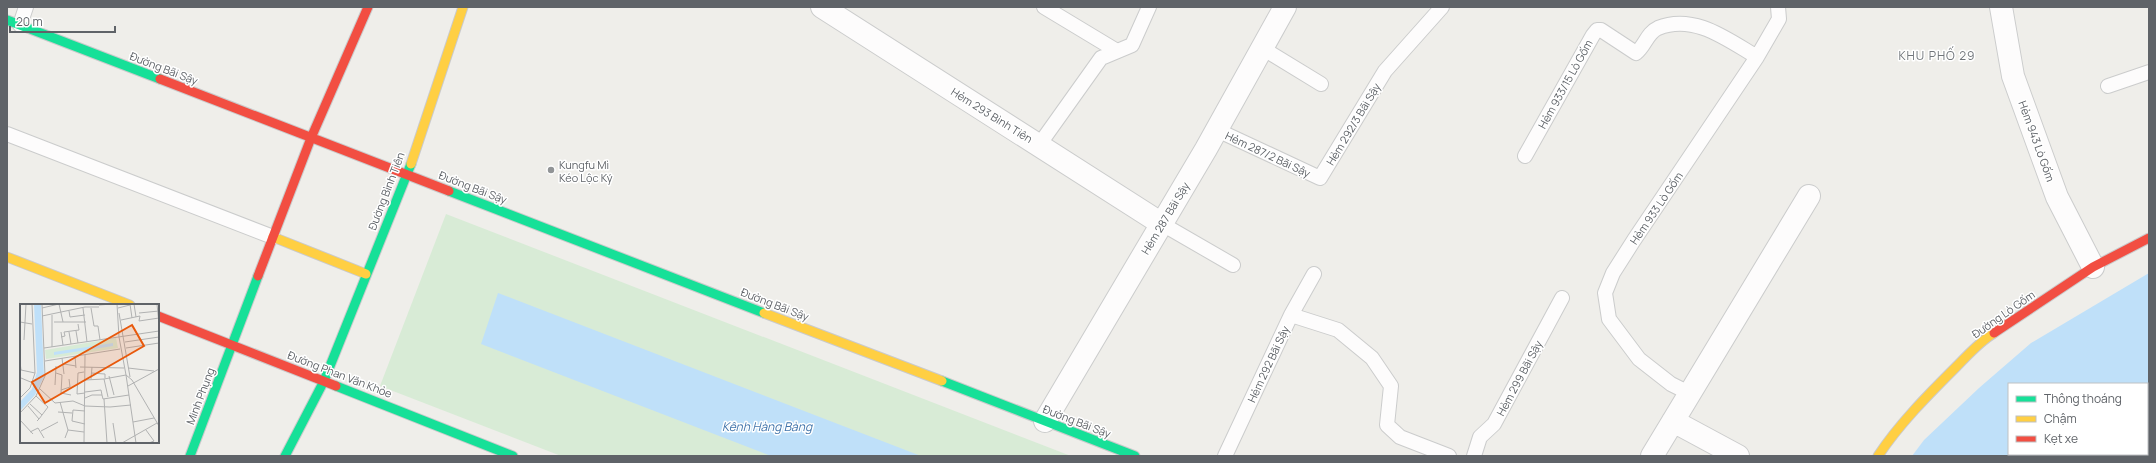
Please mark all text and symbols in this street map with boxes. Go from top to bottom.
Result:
scale bar [10,8,115,34]
text: 20 m [16,13,43,30]
street label: Hẻm 933/15 Lò Gốm [1534,37,1596,131]
district label: KHU PHỐ 29 [1899,46,1976,64]
street label: Đường Bãi Sậy [128,48,200,88]
street label: Hẻm 292/3 Bãi Sậy [1323,80,1384,168]
street label: Hẻm 293 Bình Tiên [948,84,1036,146]
street label: Hẻm 943 Lò Gốm [2015,98,2059,184]
street label: Hẻm 287/2 Bãi Sậy [1223,128,1313,180]
street label: Đường Bình Tiên [364,150,408,232]
place label: Kungfu Mì Kéo Lộc Ký [559,157,613,185]
marker: Kungfu Mì Kéo Lộc Ký [546,165,556,175]
street label: Đường Bãi Sậy [437,167,509,207]
street label: Hẻm 933 Lò Gốm [1626,169,1686,247]
street label: Hẻm 287 Bãi Sậy [1137,179,1193,257]
street label: Đường Bãi Sậy [739,284,811,324]
street label: Đường Lò Gốm [1969,287,2037,341]
inset map [20,304,159,443]
street label: Hẻm 292 Bãi Sậy [1244,323,1292,405]
street label: Hẻm 299 Bãi Sậy [1493,337,1545,418]
street label: Đường Phan Văn Khỏe [286,347,395,401]
street label: Minh Phụng [182,365,218,427]
legend [2008,383,2148,455]
text: Thông thoáng [2044,390,2122,407]
street label: Đường Bãi Sậy [1041,401,1113,441]
text: Chậm [2044,410,2077,427]
water label: Kênh Hàng Bàng [722,418,813,435]
text: Kẹt xe [2044,430,2078,447]

